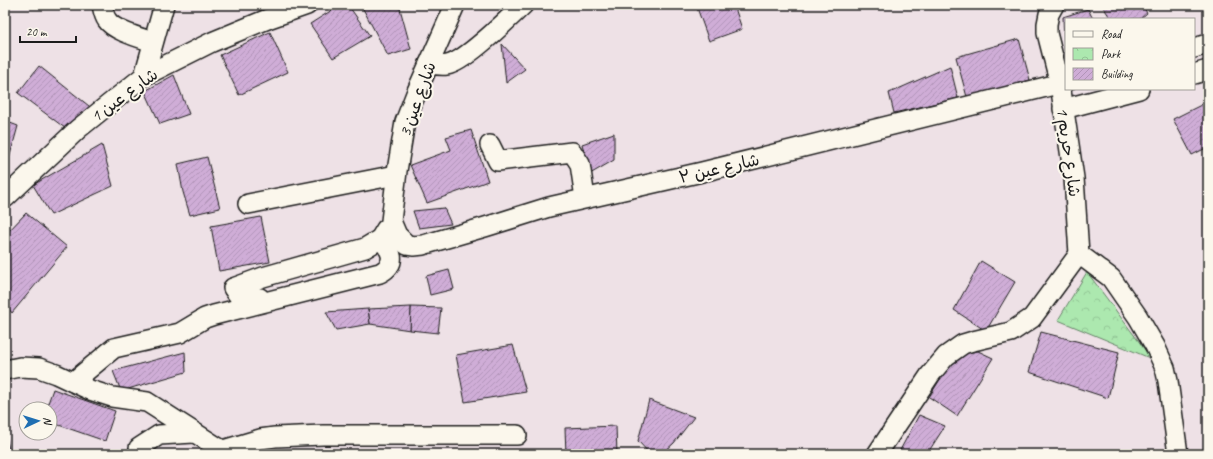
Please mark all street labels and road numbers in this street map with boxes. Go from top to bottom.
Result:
street label: شارع عين 3 [394,59,442,140]
street label: شارع عين 1 [86,64,163,128]
street label: شارع حريم 1 [1050,106,1085,199]
street label: شارع عين ٣ [677,149,762,189]

